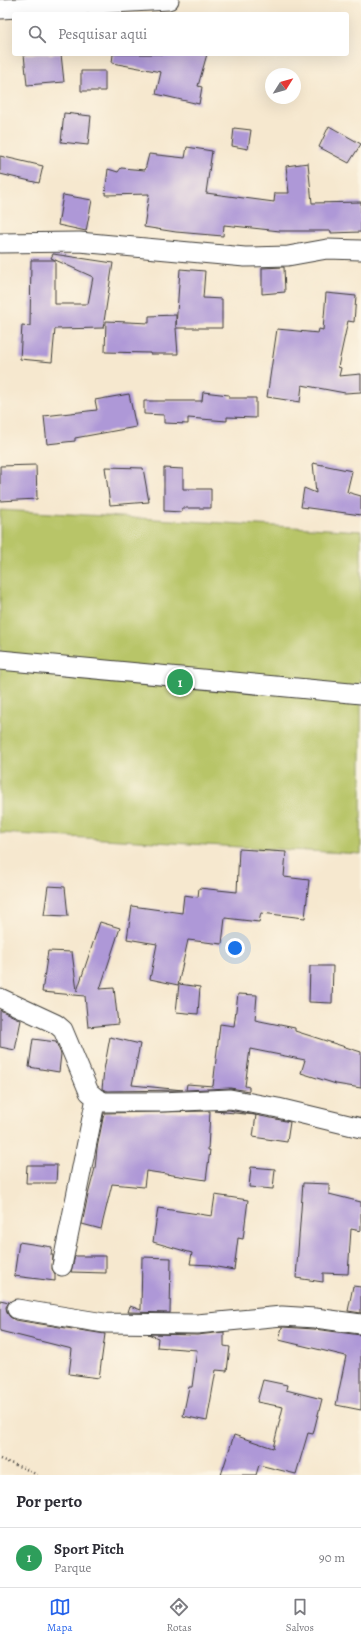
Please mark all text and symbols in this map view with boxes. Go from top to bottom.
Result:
search box [12,12,349,56]
icon: search [26,23,48,45]
text: Pesquisar aqui [58,24,147,44]
north arrow [265,68,301,104]
pin: 1 [167,667,193,697]
your location [225,938,245,958]
text: Por perto [16,1490,82,1513]
text: Sport Pitch [54,1539,124,1559]
text: 1 [27,1549,31,1566]
text: 90 m [319,1549,345,1566]
text: Parque [54,1559,91,1576]
tab: Mapa [47,1596,72,1635]
tab: Rotas [167,1596,192,1635]
tab: Salvos [286,1596,314,1635]

